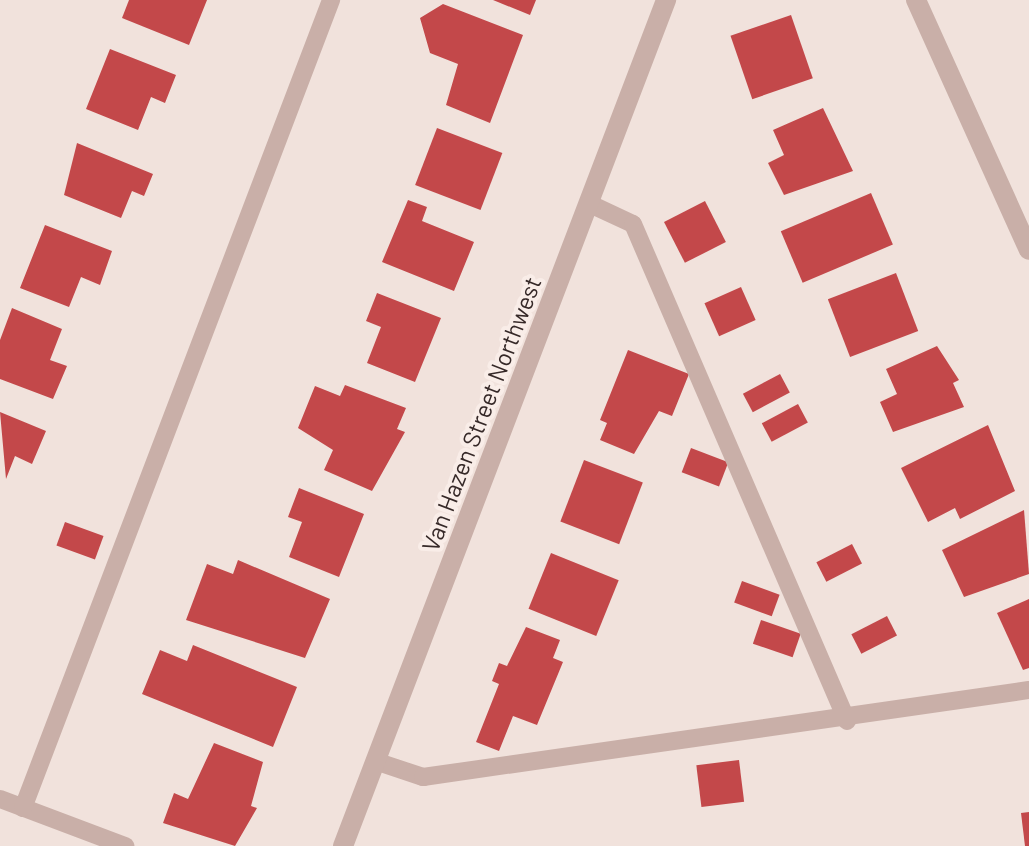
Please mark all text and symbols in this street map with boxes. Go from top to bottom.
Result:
street label: Van Hazen Street Northwest [415,273,547,555]

